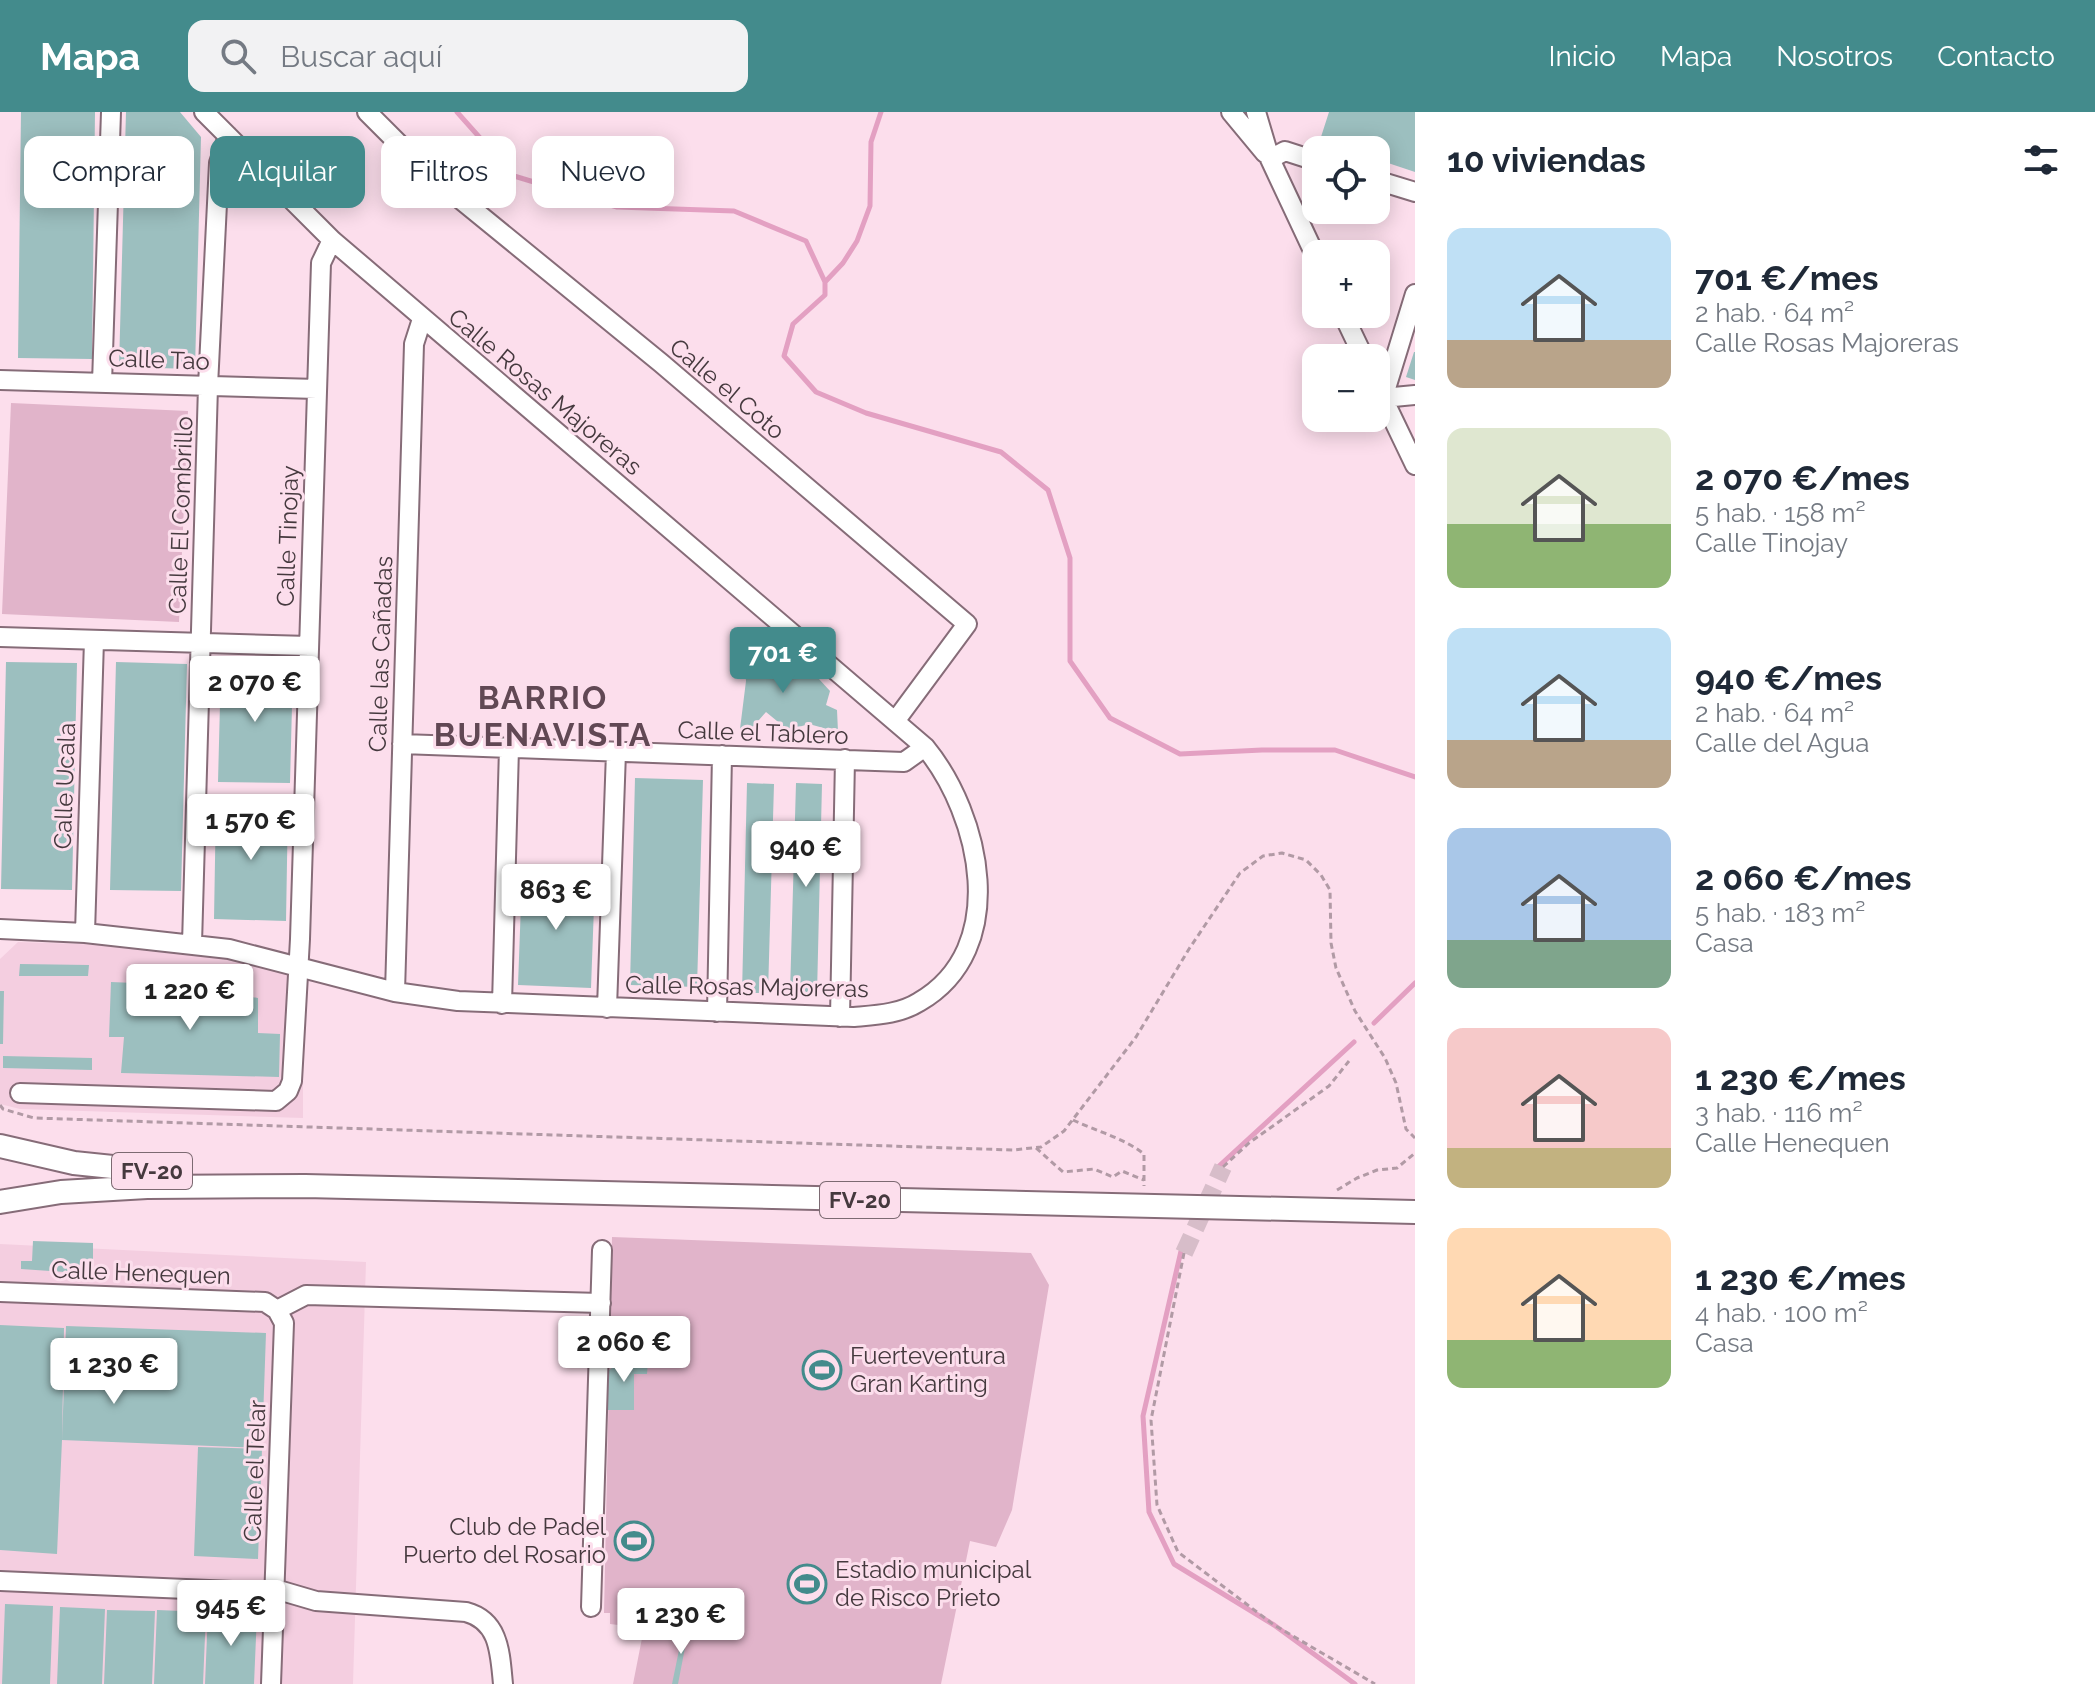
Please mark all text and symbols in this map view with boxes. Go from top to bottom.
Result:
search box [188,20,748,92]
text: Mapa [40,34,140,79]
icon: search [216,34,260,78]
text: Buscar aquí [280,39,442,74]
text: Inicio [1548,40,1616,73]
text: Mapa [1660,40,1732,73]
text: Nosotros [1776,40,1893,73]
text: Contacto [1937,40,2055,73]
chip: Comprar [24,136,194,208]
chip: Alquilar [210,136,365,208]
chip: Filtros [381,136,516,208]
chip: Nuevo [532,136,674,208]
map controls [1302,136,1390,432]
button: locate [1302,136,1390,224]
icon: filters [2019,138,2063,182]
text: 10 viviendas [1447,140,1646,180]
button: + [1302,240,1390,328]
text: 701 €/mes [1695,258,1879,298]
icon: home [1511,260,1607,356]
text: 2 hab. · 64 m² [1695,298,1854,328]
street label: Calle Rosas Majoreras [443,302,648,481]
text: Calle Rosas Majoreras [1695,328,1959,358]
street label: Calle el Coto [664,332,791,445]
street label: Calle Tao [108,343,210,376]
button: − [1302,344,1390,432]
street label: Calle El Combrillo [163,416,198,614]
text: 2 070 €/mes [1695,458,1910,498]
icon: home [1511,460,1607,556]
street label: Calle Tinojay [271,465,304,607]
text: 5 hab. · 158 m² [1695,498,1866,528]
text: Calle Tinojay [1695,528,1848,558]
street label: Calle las Cañadas [363,555,398,753]
pin: 701 € [727,627,839,695]
text: 701 € [748,638,818,668]
pin: 2 070 € [181,656,329,724]
text: 940 €/mes [1695,658,1882,698]
icon: home [1511,660,1607,756]
text: 2 070 € [208,667,302,697]
district label: BARRIO BUENAVISTA [434,679,652,753]
text: 2 hab. · 64 m² [1695,698,1854,728]
street label: Calle el Tablero [677,715,849,750]
street label: Calle Ucala [48,722,81,850]
text: Calle del Agua [1695,728,1869,758]
pin: 1 570 € [177,794,325,862]
text: 1 570 € [205,805,297,835]
pin: 940 € [750,821,862,889]
text: 940 € [769,832,843,862]
text: 2 060 €/mes [1695,858,1911,898]
icon: home [1511,860,1607,956]
pin: 863 € [500,864,612,932]
text: 863 € [520,875,592,905]
text: 5 hab. · 183 m² [1695,898,1865,928]
text: Casa [1695,928,1754,958]
pin: 1 220 € [116,964,264,1032]
street label: Calle Rosas Majoreras [625,970,869,1003]
text: 1 220 € [144,975,236,1005]
text: 1 230 €/mes [1695,1058,1906,1098]
icon: home [1511,1060,1607,1156]
text: 3 hab. · 116 m² [1695,1098,1863,1128]
text: Calle Henequen [1695,1128,1890,1158]
road number: FV-20 [112,1153,192,1189]
road number: FV-20 [820,1182,900,1218]
street label: Calle Henequen [51,1255,231,1290]
text: 1 230 €/mes [1695,1258,1906,1298]
icon: home [1511,1260,1607,1356]
text: 4 hab. · 100 m² [1695,1298,1868,1328]
pin: 2 060 € [550,1316,698,1384]
text: 2 060 € [576,1327,672,1357]
text: Casa [1695,1328,1754,1358]
pin: 1 230 € [40,1338,188,1406]
place label: Fuerteventura Gran Karting [850,1341,1006,1398]
text: 1 230 € [68,1349,160,1379]
sports icon: Fuerteventura Gran Karting [801,1349,843,1391]
street label: Calle el Telar [238,1399,271,1543]
place label: Club de Padel Puerto del Rosario [403,1512,606,1569]
sports icon: Club de Padel Puerto del Rosario [613,1520,655,1562]
place label: Estadio municipal de Risco Prieto [835,1555,1032,1612]
sports icon: Estadio municipal de Risco Prieto [786,1563,828,1605]
pin: 945 € [175,1580,287,1648]
pin: 1 230 € [607,1588,755,1656]
text: 945 € [195,1591,267,1621]
text: 1 230 € [635,1599,727,1629]

